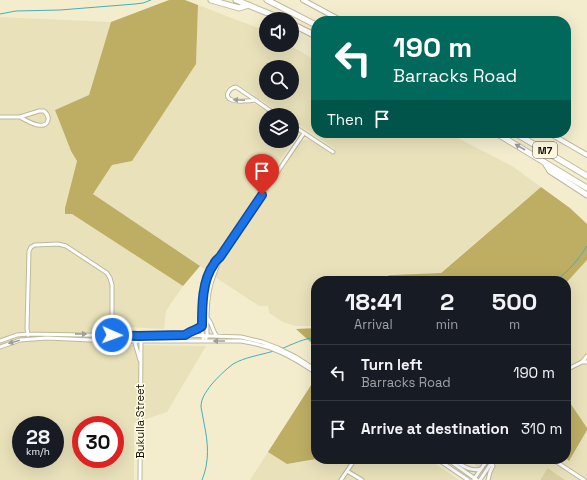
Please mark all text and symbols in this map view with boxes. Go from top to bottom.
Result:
map controls [259,12,299,148]
button: sound [259,12,299,52]
text: 190 m [393,29,472,65]
icon: left [327,32,379,84]
button: search [259,60,299,100]
text: Barracks Road [393,64,517,87]
one-way arrow [232,97,245,104]
button: layers [259,108,299,148]
icon: arrive [371,108,393,130]
text: Then [327,110,363,129]
road number: M7 [533,142,557,158]
one-way arrow [515,143,525,151]
pin [245,154,279,195]
icon: arrive [251,160,273,182]
text: 18:41 [345,286,402,317]
text: 2 [440,286,454,317]
text: 500 [492,286,537,317]
position arrow [91,314,133,356]
text: Arrival [354,316,393,333]
text: min [436,316,458,333]
text: m [509,316,520,333]
one-way arrow [75,331,87,338]
one-way arrow [212,338,225,344]
one-way arrow [8,339,20,345]
text: Turn left [361,355,423,374]
icon: left [327,362,349,384]
text: 190 m [513,363,555,382]
text: Barracks Road [361,374,451,391]
street label: Bukulla Street [133,384,147,458]
speed limit sign: 30 [72,416,124,468]
icon: arrive [327,418,349,440]
text: Arrive at destination [361,419,509,438]
text: 310 m [521,419,563,438]
text: 28 [26,424,50,450]
text: km/h [26,445,50,458]

